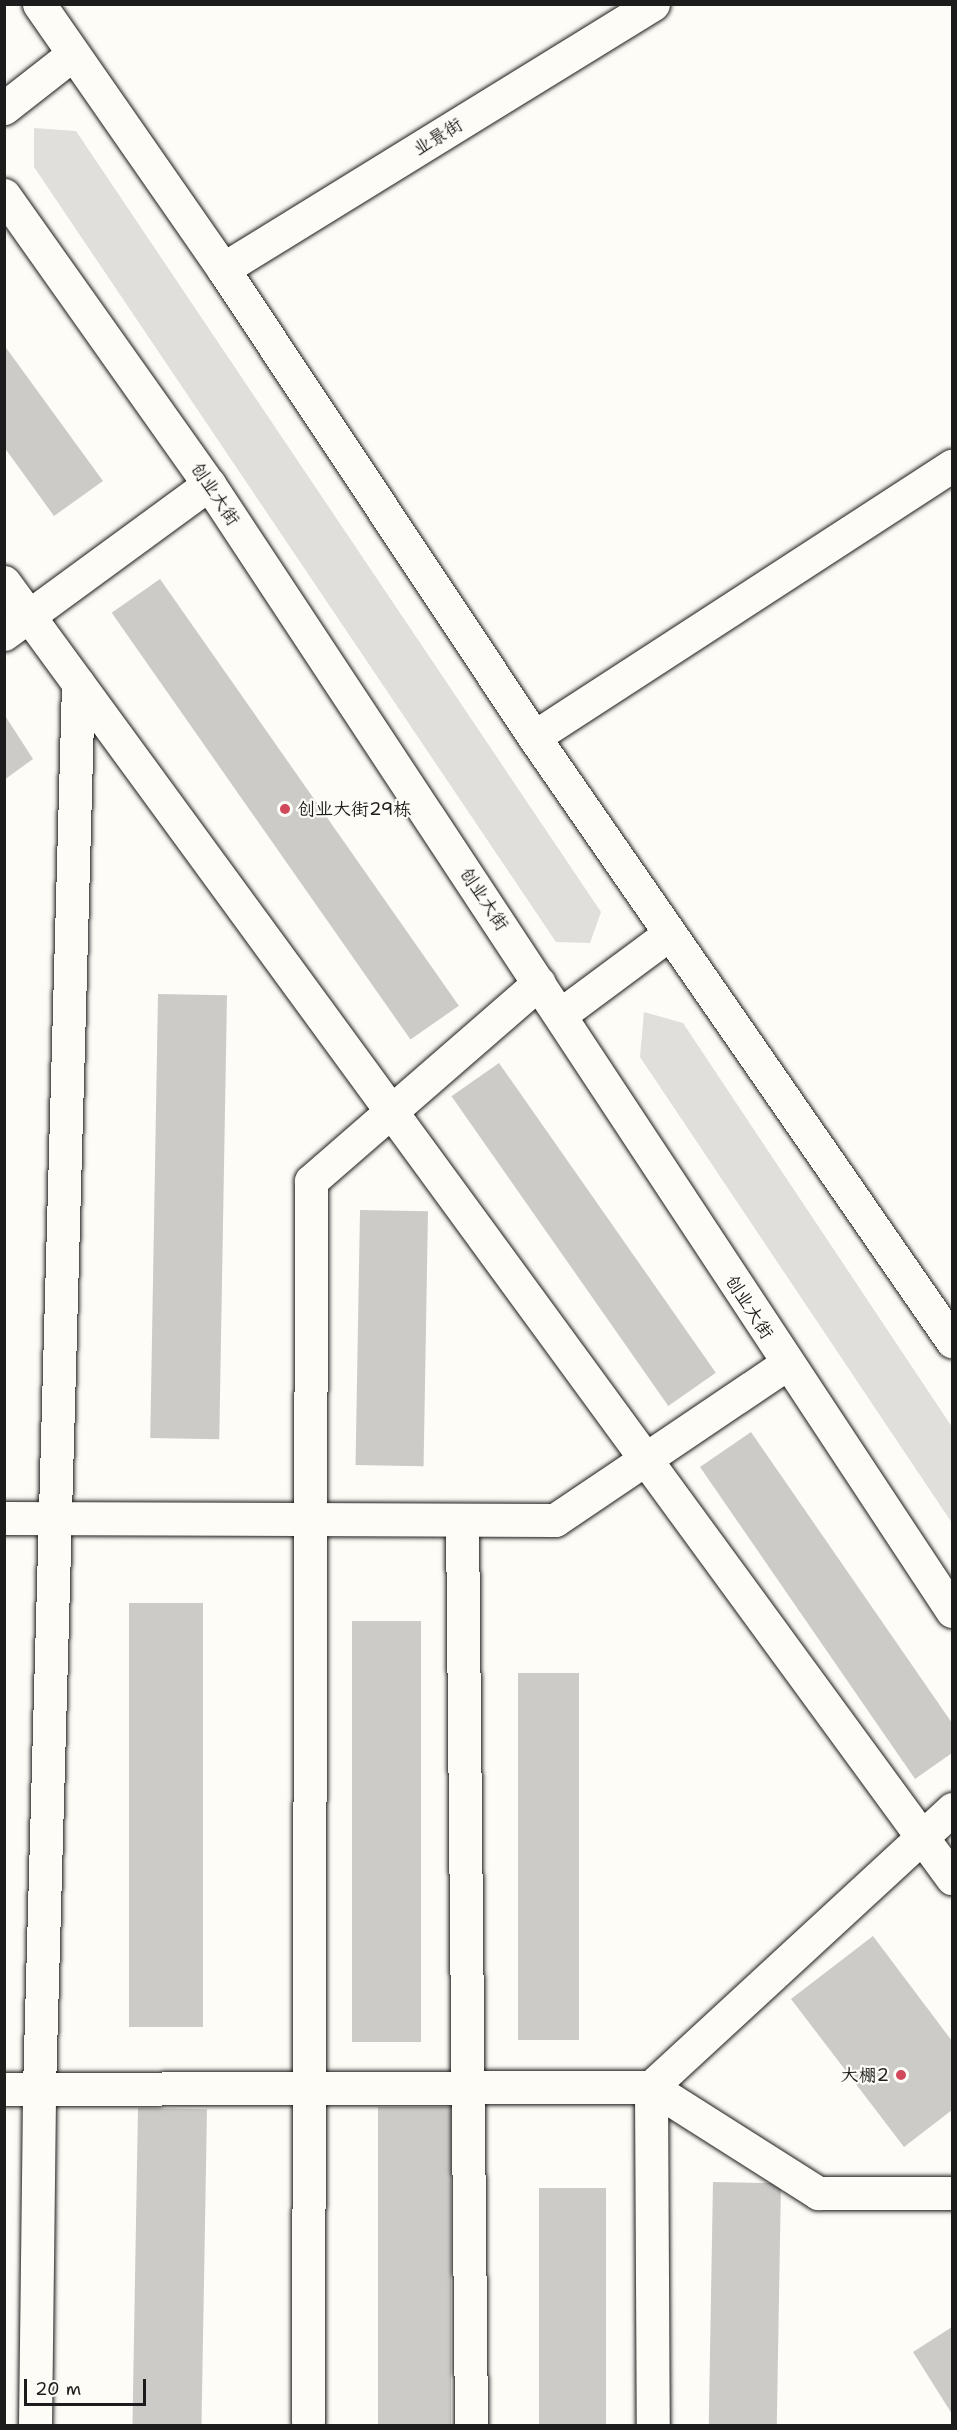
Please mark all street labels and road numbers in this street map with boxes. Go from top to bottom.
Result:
street label: 业景街 [409,114,467,160]
street label: 创业大街 [186,458,244,530]
street label: 创业大街 [455,863,513,935]
street label: 创业大街 [720,1271,778,1343]

